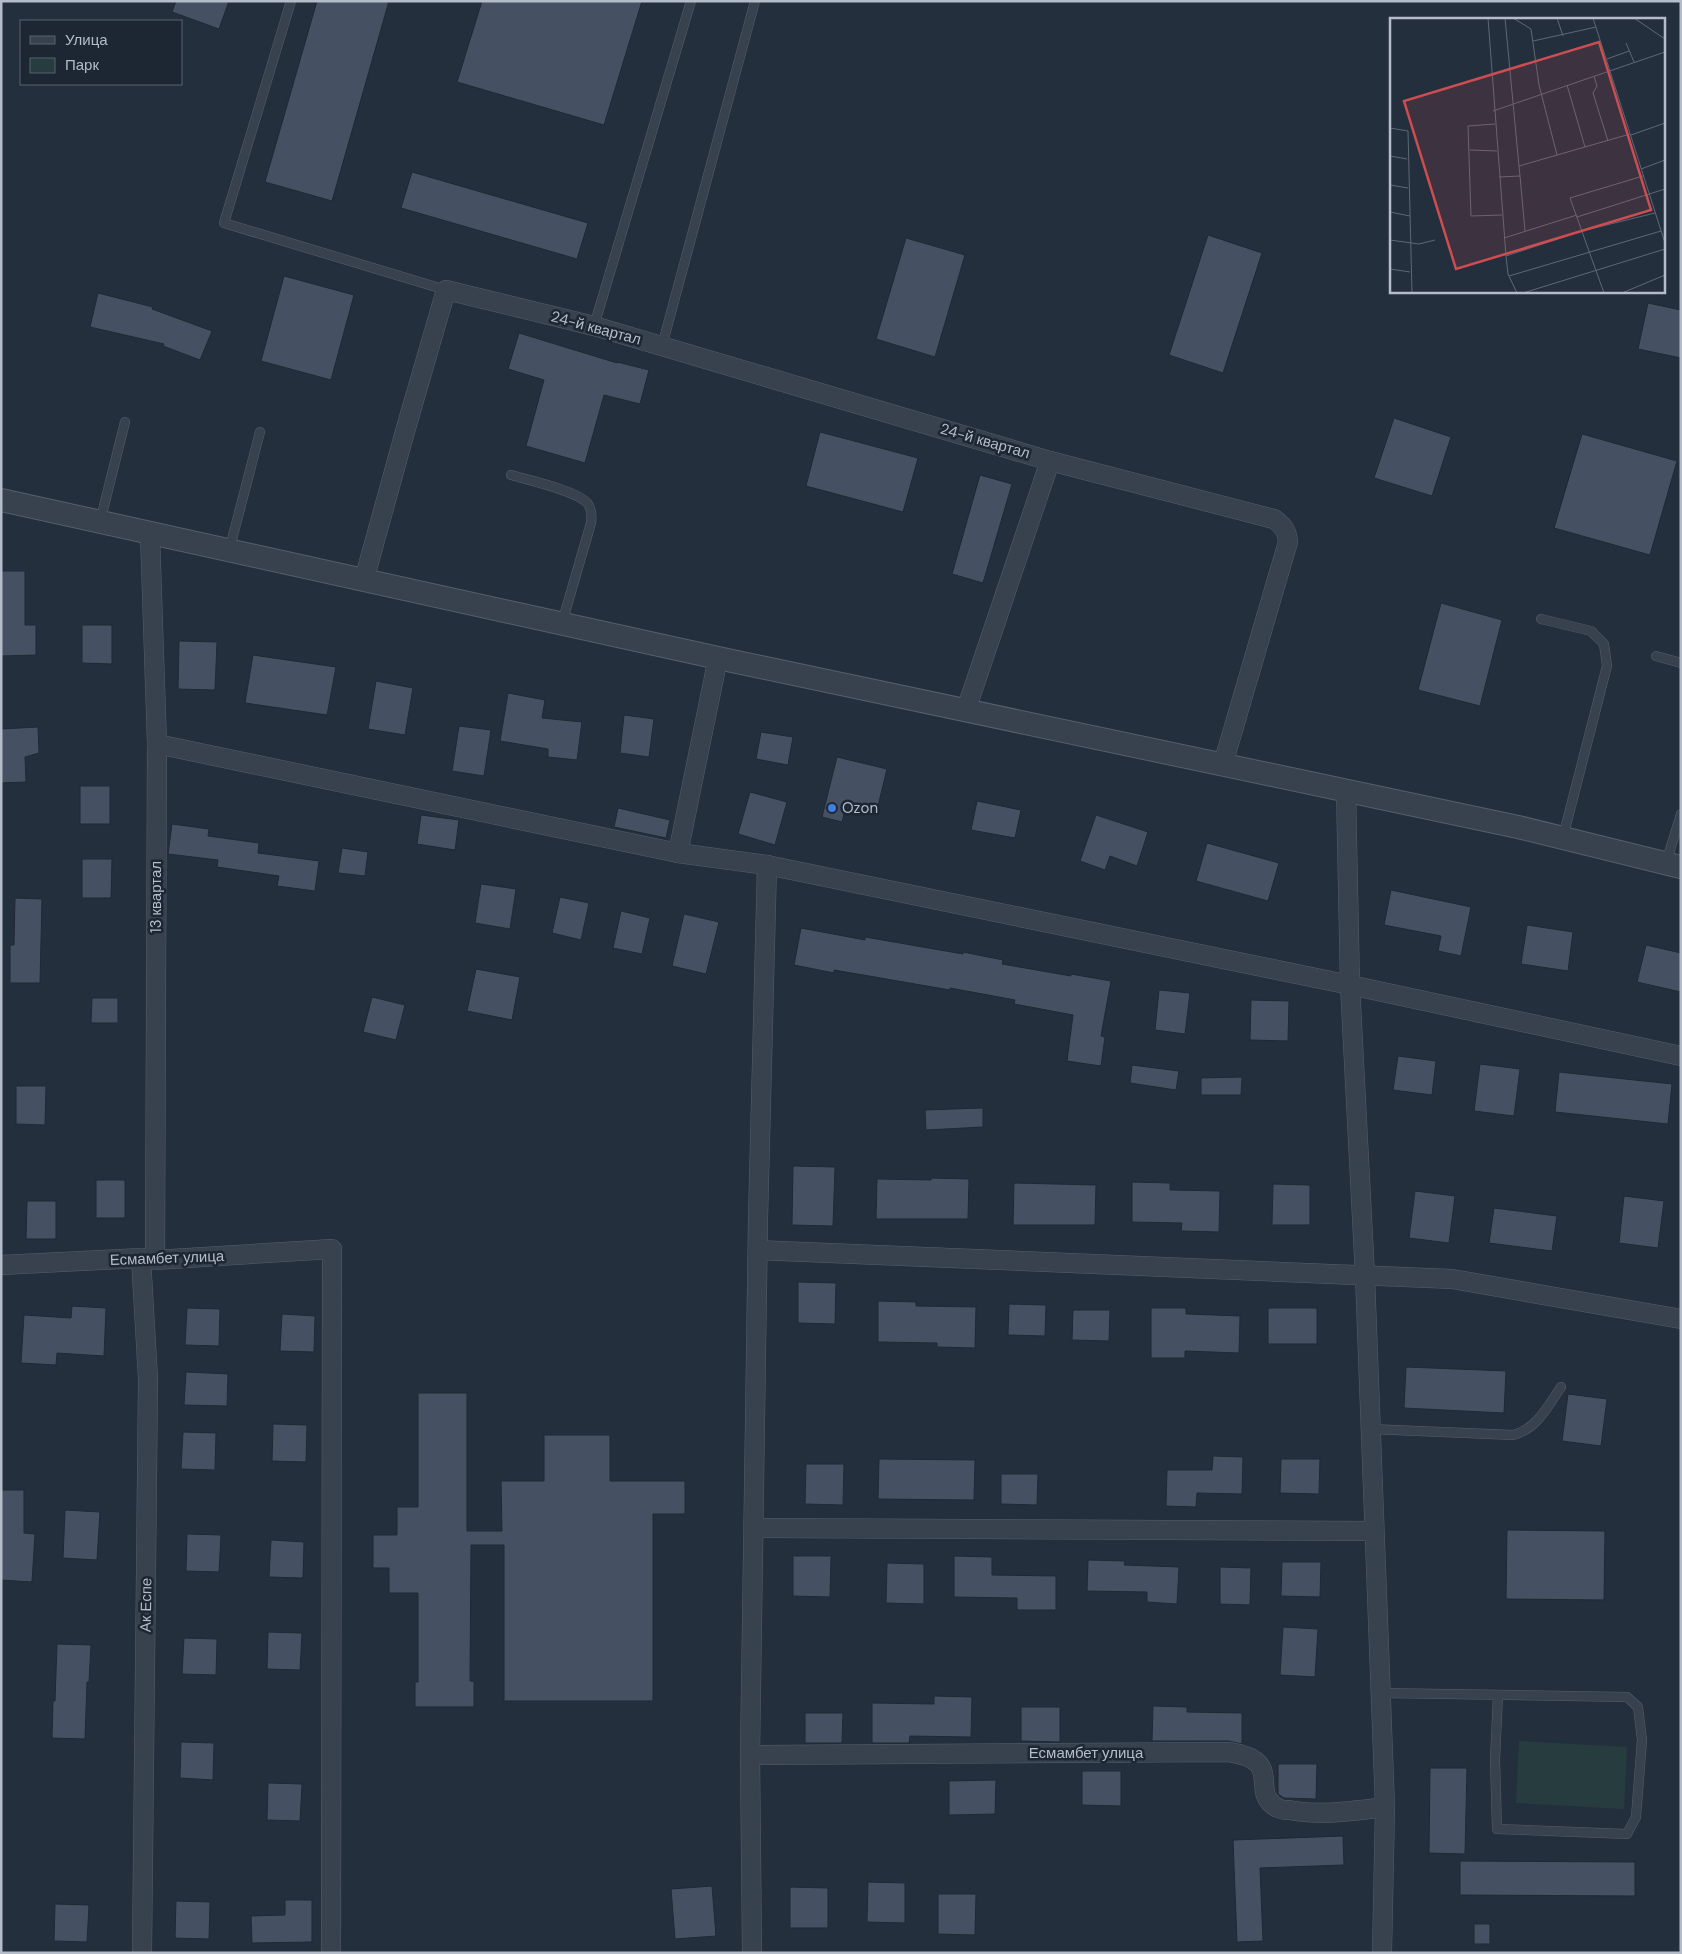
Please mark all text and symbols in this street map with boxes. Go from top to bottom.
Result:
inset map [1390,18,1664,292]
legend [20,20,182,85]
text: Улица [65,30,108,50]
text: Парк [65,55,99,75]
street label: 24-й квартал [549,306,643,350]
street label: 24-й квартал [938,419,1032,463]
place label: Ozon [842,798,878,818]
marker: Ozon [826,802,838,814]
street label: 13 квартал [146,861,166,933]
street label: Есмамбет улица [109,1246,225,1270]
street label: Ак Еспе [136,1578,156,1632]
street label: Есмамбет улица [1029,1743,1144,1763]

